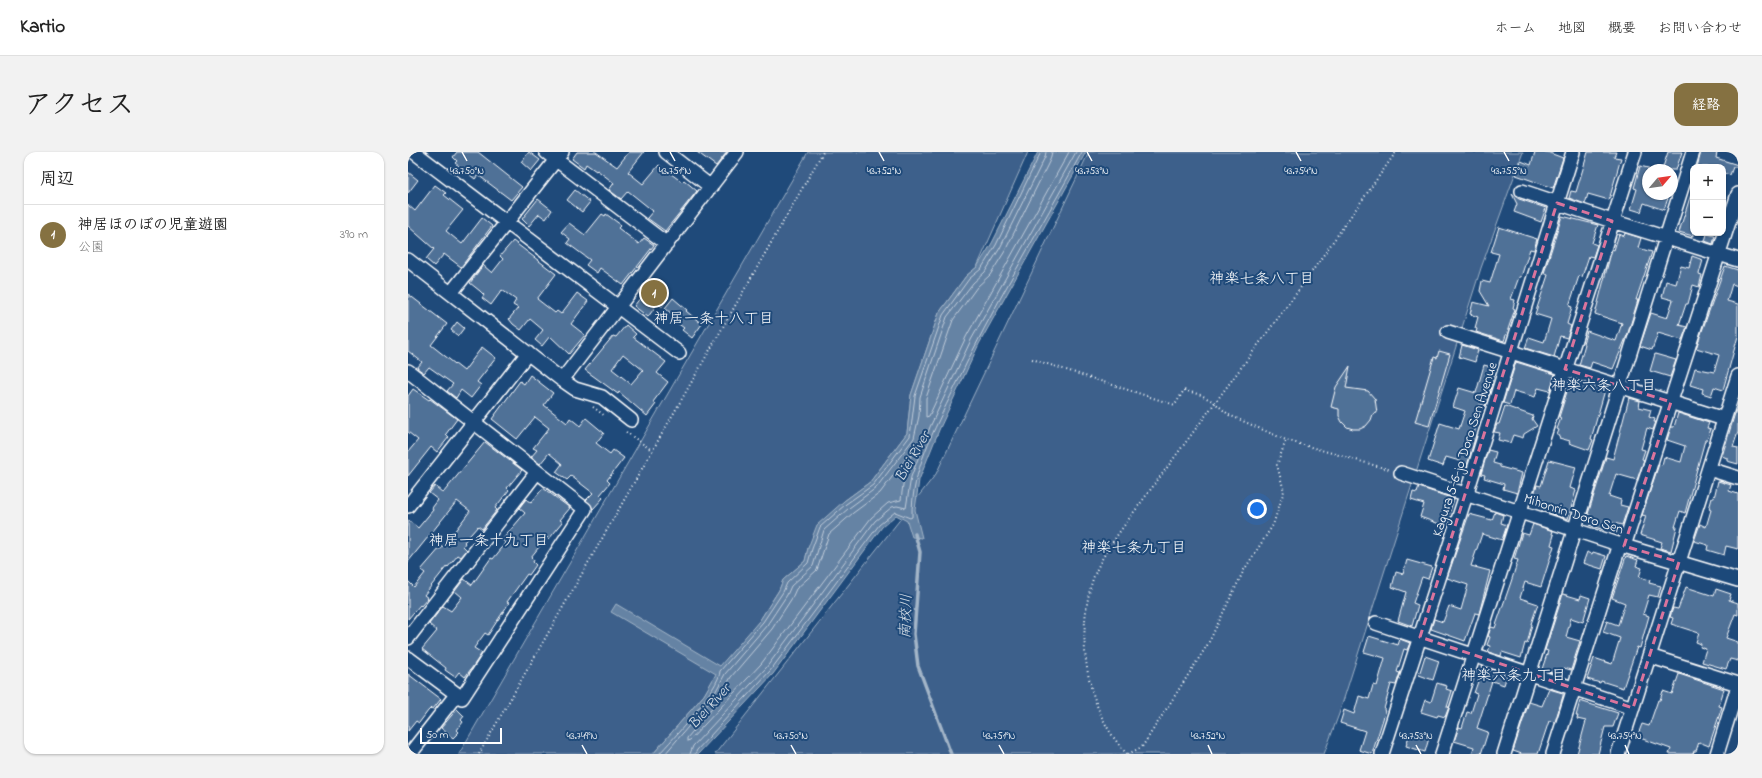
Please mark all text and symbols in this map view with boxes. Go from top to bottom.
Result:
text: Kartio [20,14,65,41]
text: ホーム [1495,18,1536,39]
text: 地図 [1558,18,1586,39]
text: 概要 [1608,18,1636,39]
text: お問い合わせ [1658,18,1742,39]
button: 経路 [1674,83,1738,126]
text: アクセス [24,86,134,127]
text: 43.750°N [450,164,484,179]
text: 43.751°N [659,164,692,179]
text: 43.752°N [867,164,902,179]
text: 43.753°N [1075,164,1109,179]
text: 43.754°N [1284,164,1318,179]
text: 43.755°N [1491,164,1527,179]
north arrow [1642,164,1678,200]
map controls [1690,164,1726,236]
button: + [1690,164,1726,200]
text: 周辺 [40,167,74,192]
button: − [1690,200,1726,236]
text: 神居ほのぼの児童遊園 [78,214,228,236]
text: 1 [51,225,55,244]
text: 390 m [340,225,368,244]
text: 公園 [78,238,104,257]
district label: 神楽七条八丁目 [1209,268,1315,290]
pin: 1 [641,278,667,308]
district label: 神居一条十八丁目 [654,308,774,330]
street label: Kagura 5-6-jo Doro Sen Avenue [1427,359,1505,540]
district label: 神楽六条八丁目 [1551,375,1657,397]
water label: Biei River [890,425,937,486]
street label: Mihonrin Doro Sen [1521,488,1626,541]
your location [1247,499,1267,519]
district label: 神居一条十九丁目 [429,530,549,552]
district label: 神楽七条九丁目 [1081,537,1187,559]
water label: 南校川 [894,593,918,639]
district label: 神楽六条九丁目 [1461,665,1567,687]
water label: Biei River [683,677,738,734]
scale bar [420,726,502,745]
text: 50 m [426,727,448,743]
text: 43.749°N [567,729,598,744]
text: 43.750°N [774,729,808,744]
text: 43.751°N [983,729,1016,744]
text: 43.752°N [1191,729,1226,744]
text: 43.753°N [1399,729,1433,744]
text: 43.754°N [1608,729,1642,744]

